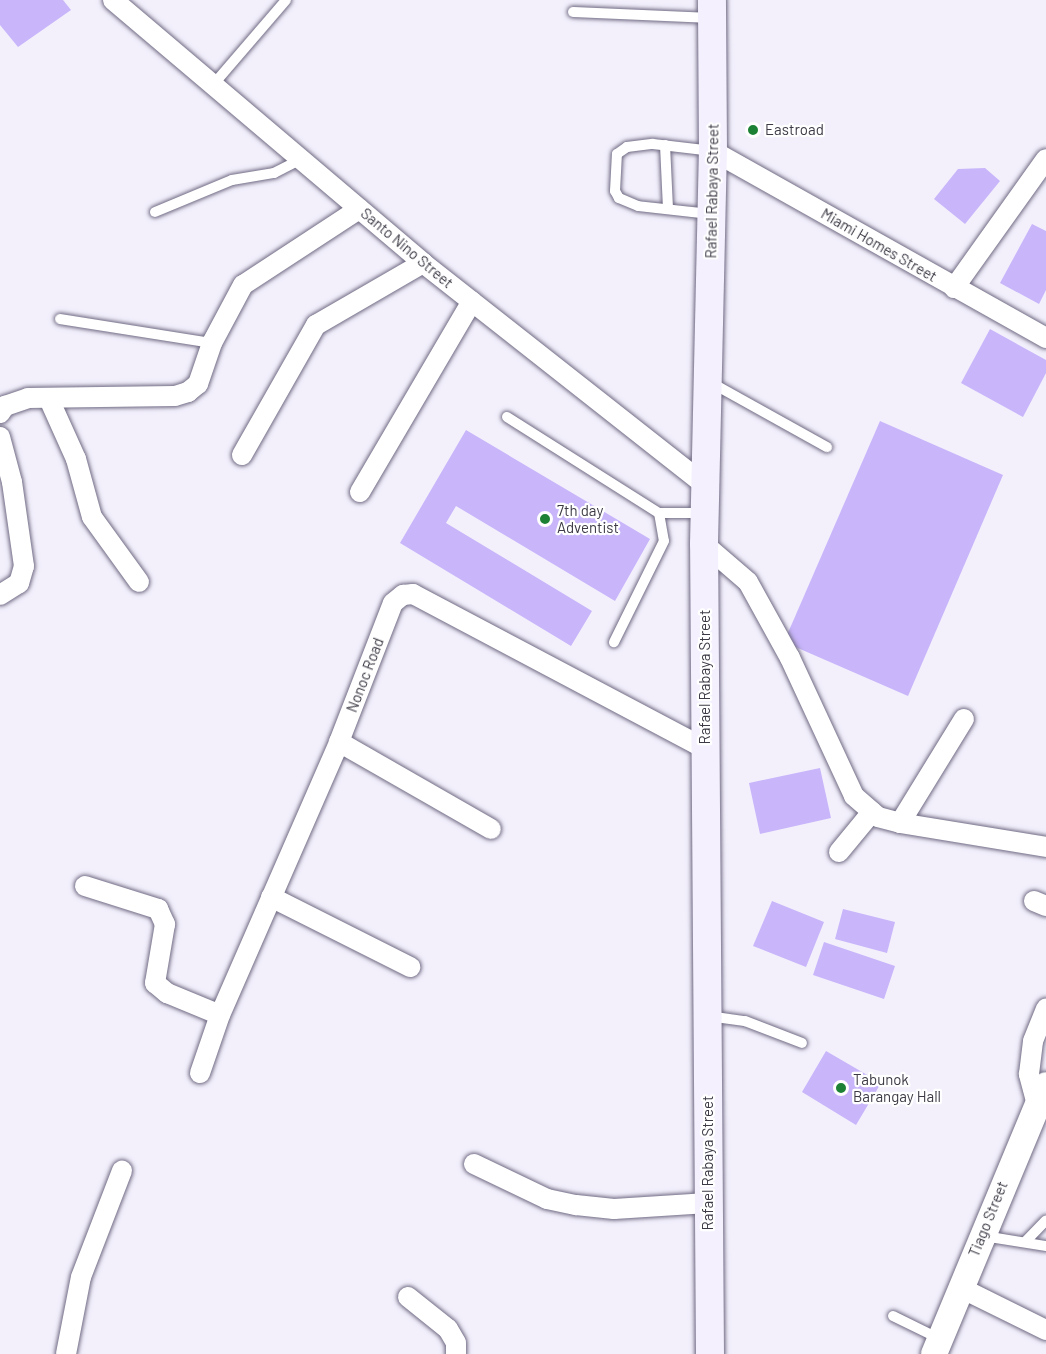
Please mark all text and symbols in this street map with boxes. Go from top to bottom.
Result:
place label: Eastroad [765,121,824,139]
street label: Rafael Rabaya Street [702,123,722,259]
marker: Eastroad [746,123,760,137]
street label: Santo Nino Street [357,204,457,292]
street label: Miami Homes Street [818,205,940,285]
place label: 7th day Adventist [557,501,619,536]
marker: 7th day Adventist [538,512,552,526]
street label: Rafael Rabaya Street [696,610,714,744]
street label: Nonoc Road [343,635,387,715]
place label: Tabunok Barangay Hall [853,1070,941,1105]
marker: Tabunok Barangay Hall [834,1081,848,1095]
street label: Rafael Rabaya Street [699,1096,717,1230]
street label: Tiago Street [965,1179,1011,1259]

